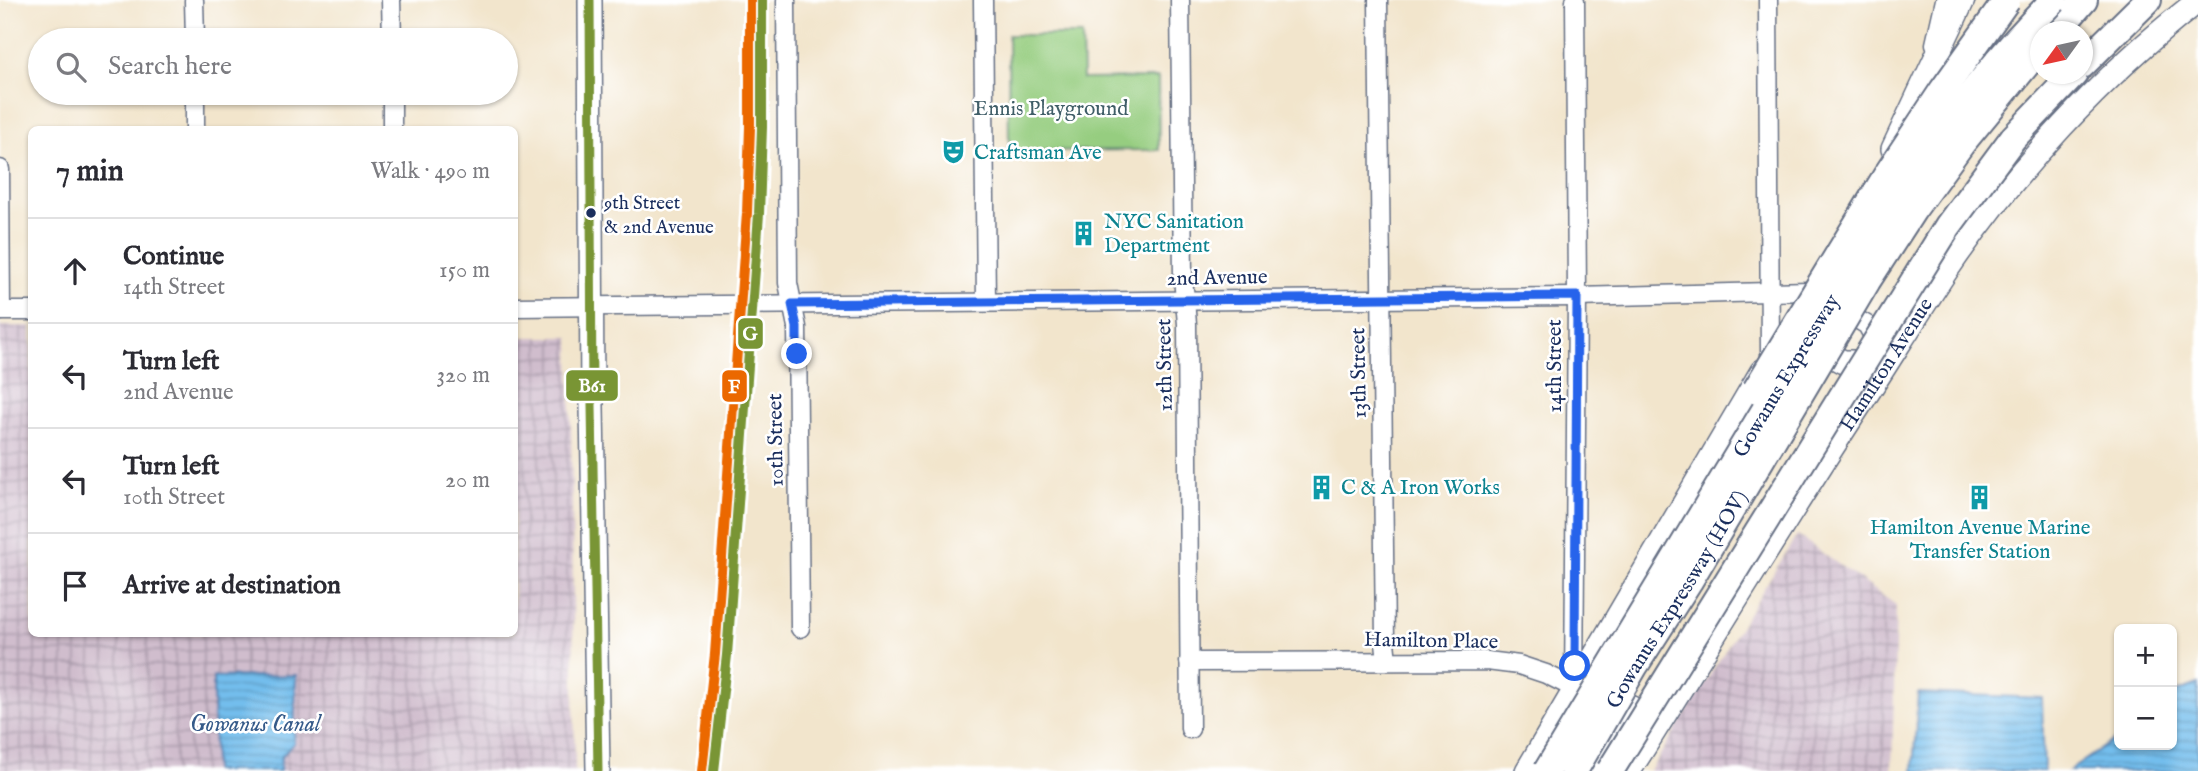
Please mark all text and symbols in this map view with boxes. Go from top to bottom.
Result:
north arrow [2030,21,2093,84]
search box [28,28,518,105]
icon: search [52,48,90,86]
text: Search here [108,50,232,83]
park label: Ennis Playground [974,96,1129,123]
theatre icon: Craftsman Ave [940,138,968,166]
place label: Craftsman Ave [974,140,1102,167]
text: 7 min [56,153,124,191]
text: Walk · 490 m [370,157,490,186]
place label: 9th Street & 2nd Avenue [603,192,714,240]
marker: 9th Street & 2nd Avenue [584,206,598,220]
place label: NYC Sanitation Department [1104,209,1244,260]
building icon: NYC Sanitation Department [1070,219,1098,247]
text: Continue [123,240,224,273]
icon: ahead [56,252,94,290]
text: 150 m [439,256,490,285]
street label: 2nd Avenue [1166,264,1268,293]
text: 14th Street [123,273,225,302]
street label: Gowanus Expressway [1728,289,1847,463]
street label: Hamilton Avenue [1834,293,1940,437]
line badge: G [737,317,764,350]
street label: 12th Street [1151,318,1180,412]
street label: 14th Street [1542,319,1569,413]
text: G [742,323,758,347]
street label: 13th Street [1345,327,1374,419]
route end [781,338,812,369]
text: Turn left [123,345,220,378]
icon: left [56,357,94,395]
text: 320 m [437,361,490,390]
line badge: B61 [565,369,619,402]
line badge: F [721,369,748,403]
text: B61 [578,375,606,399]
text: F [728,376,741,400]
text: 2nd Avenue [123,378,234,407]
street label: 10th Street [762,393,791,487]
text: Turn left [123,450,220,483]
icon: left [56,462,94,500]
text: 20 m [445,466,490,495]
building icon: C & A Iron Works [1307,473,1335,501]
place label: C & A Iron Works [1341,475,1500,502]
text: 10th Street [123,483,225,512]
building icon: Hamilton Avenue Marine Transfer Station [1966,484,1994,512]
street label: Gowanus Expressway (HOV) [1601,486,1755,714]
place label: Hamilton Avenue Marine Transfer Station [1870,515,2091,566]
icon: arrive [56,567,94,605]
text: Arrive at destination [123,569,341,602]
map controls [2114,624,2177,750]
button: + [2114,624,2177,687]
street label: Hamilton Place [1363,627,1499,656]
route start [1559,650,1590,681]
button: − [2114,687,2177,750]
water label: Gowanus Canal [190,710,322,739]

